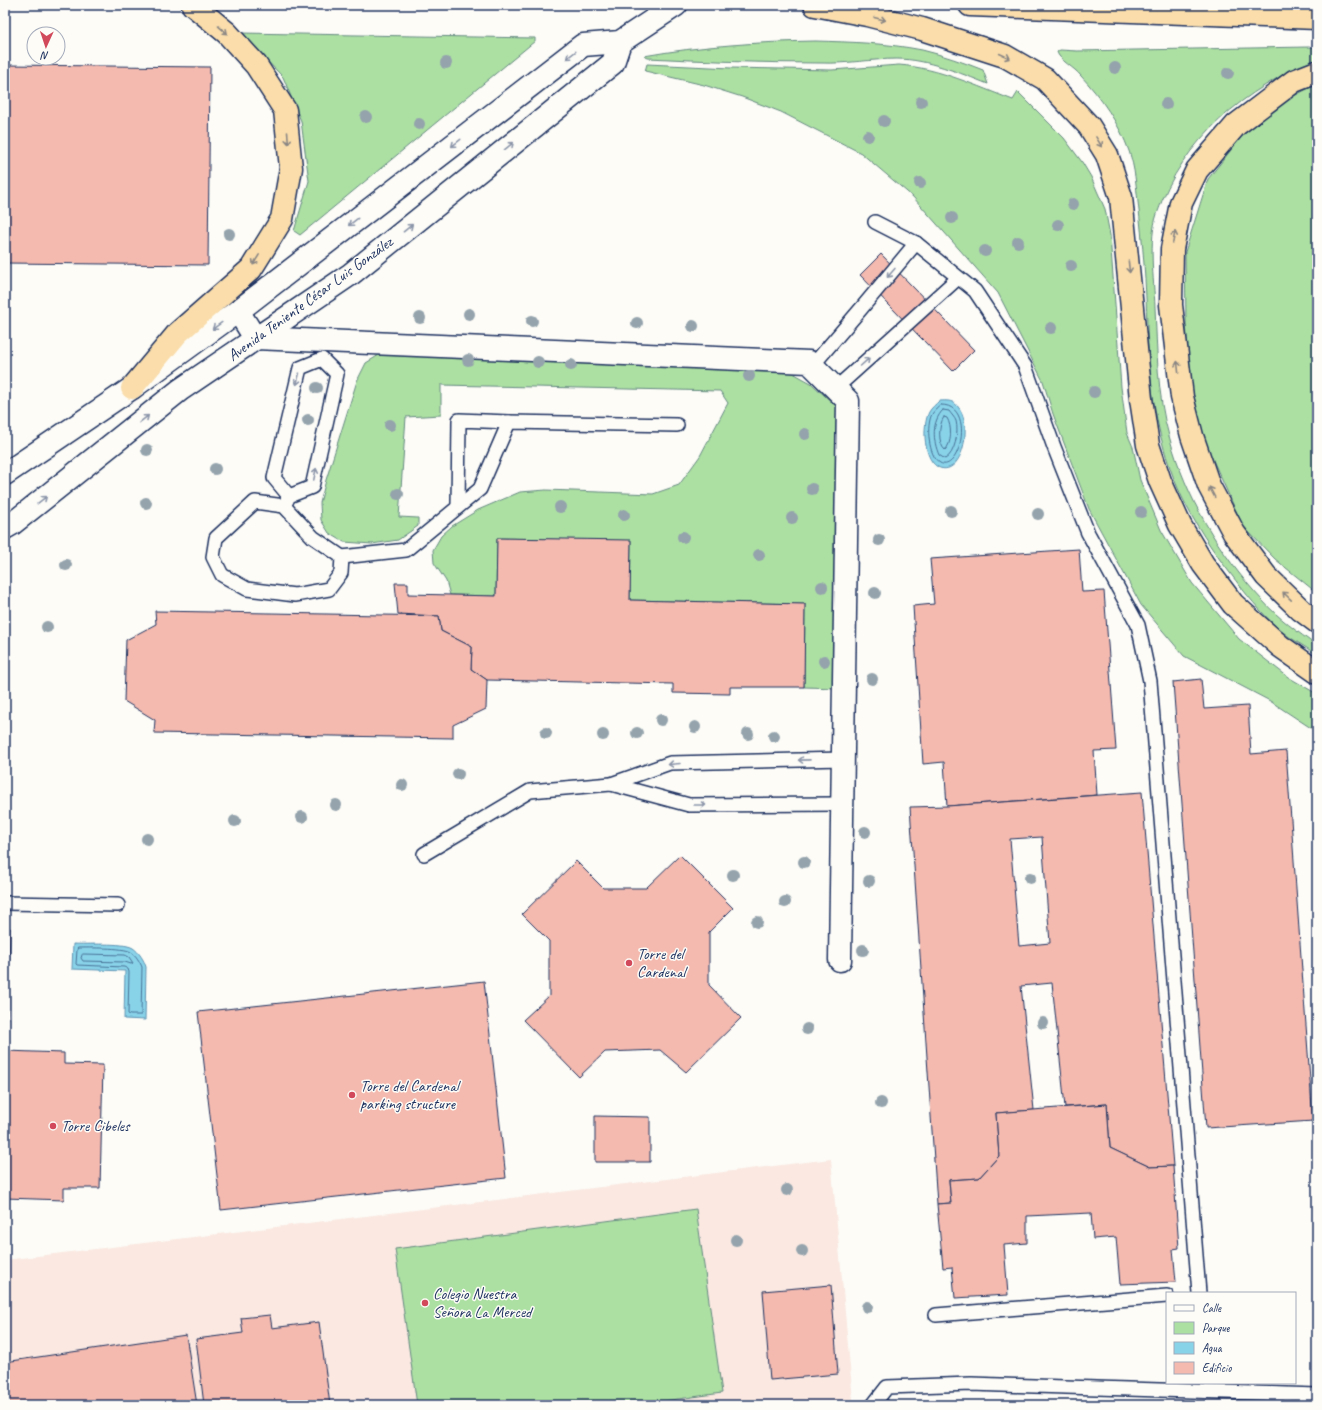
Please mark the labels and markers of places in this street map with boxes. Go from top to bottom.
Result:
place label: Torre del Cardenal [637,944,689,982]
marker: Torre del Cardenal [624,958,634,968]
place label: Torre del Cardenal parking structure [360,1076,462,1114]
marker: Torre del Cardenal parking structure [347,1090,357,1100]
place label: Torre Cibeles [61,1116,131,1136]
marker: Torre Cibeles [48,1121,58,1131]
place label: Colegio Nuestra Señora La Merced [433,1284,534,1322]
marker: Colegio Nuestra Señora La Merced [420,1298,430,1308]

